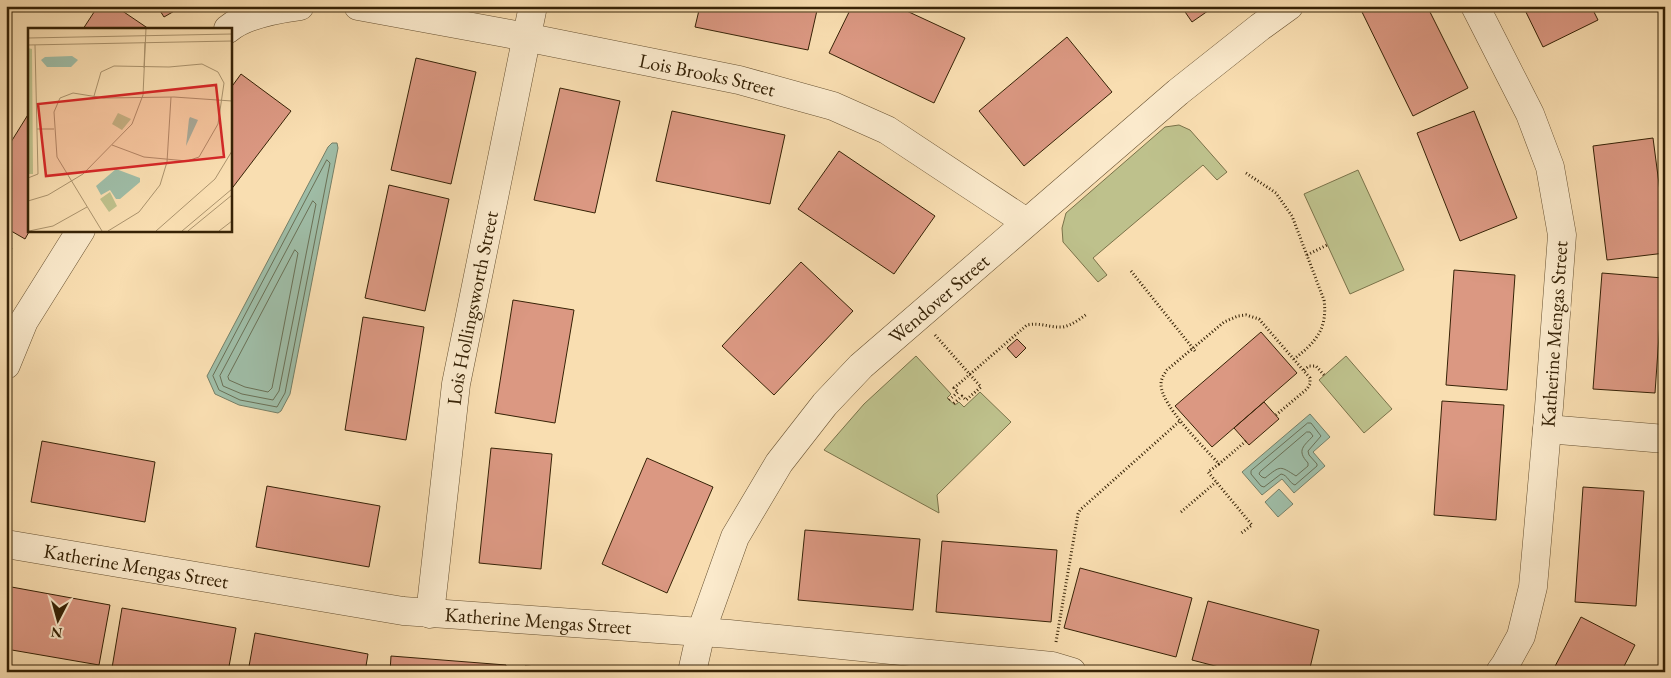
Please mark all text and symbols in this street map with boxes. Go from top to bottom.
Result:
inset map [28,28,231,231]
street label: Lois Brooks Street [637,47,779,103]
street label: Lois Hollingsworth Street [441,208,504,407]
street label: Katherine Mengas Street [1535,239,1574,428]
street label: Wendover Street [883,248,995,350]
street label: Katherine Mengas Street [42,538,231,594]
north arrow [32,596,82,646]
street label: Katherine Mengas Street [444,601,633,640]
text: N [49,623,63,642]

